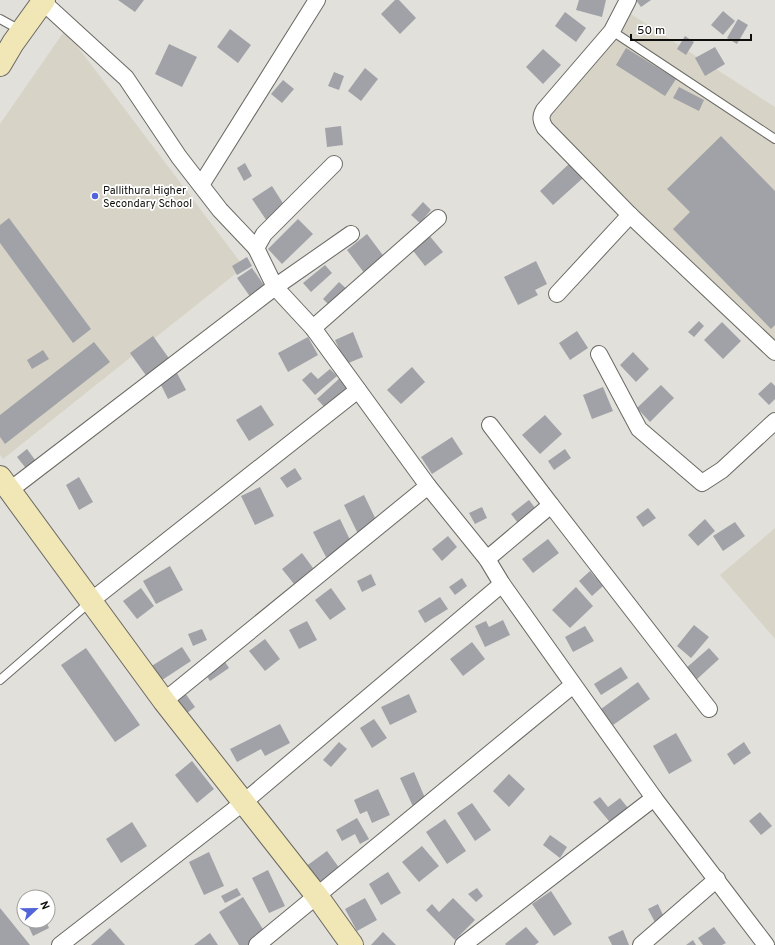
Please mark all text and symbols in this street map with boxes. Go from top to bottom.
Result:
scale bar [631,16,751,42]
text: 50 m [637,23,665,39]
place label: Pallithura Higher Secondary School [103,184,192,211]
marker: Pallithura Higher Secondary School [90,191,100,201]
north arrow [16,889,56,929]
text: N [36,899,52,912]

